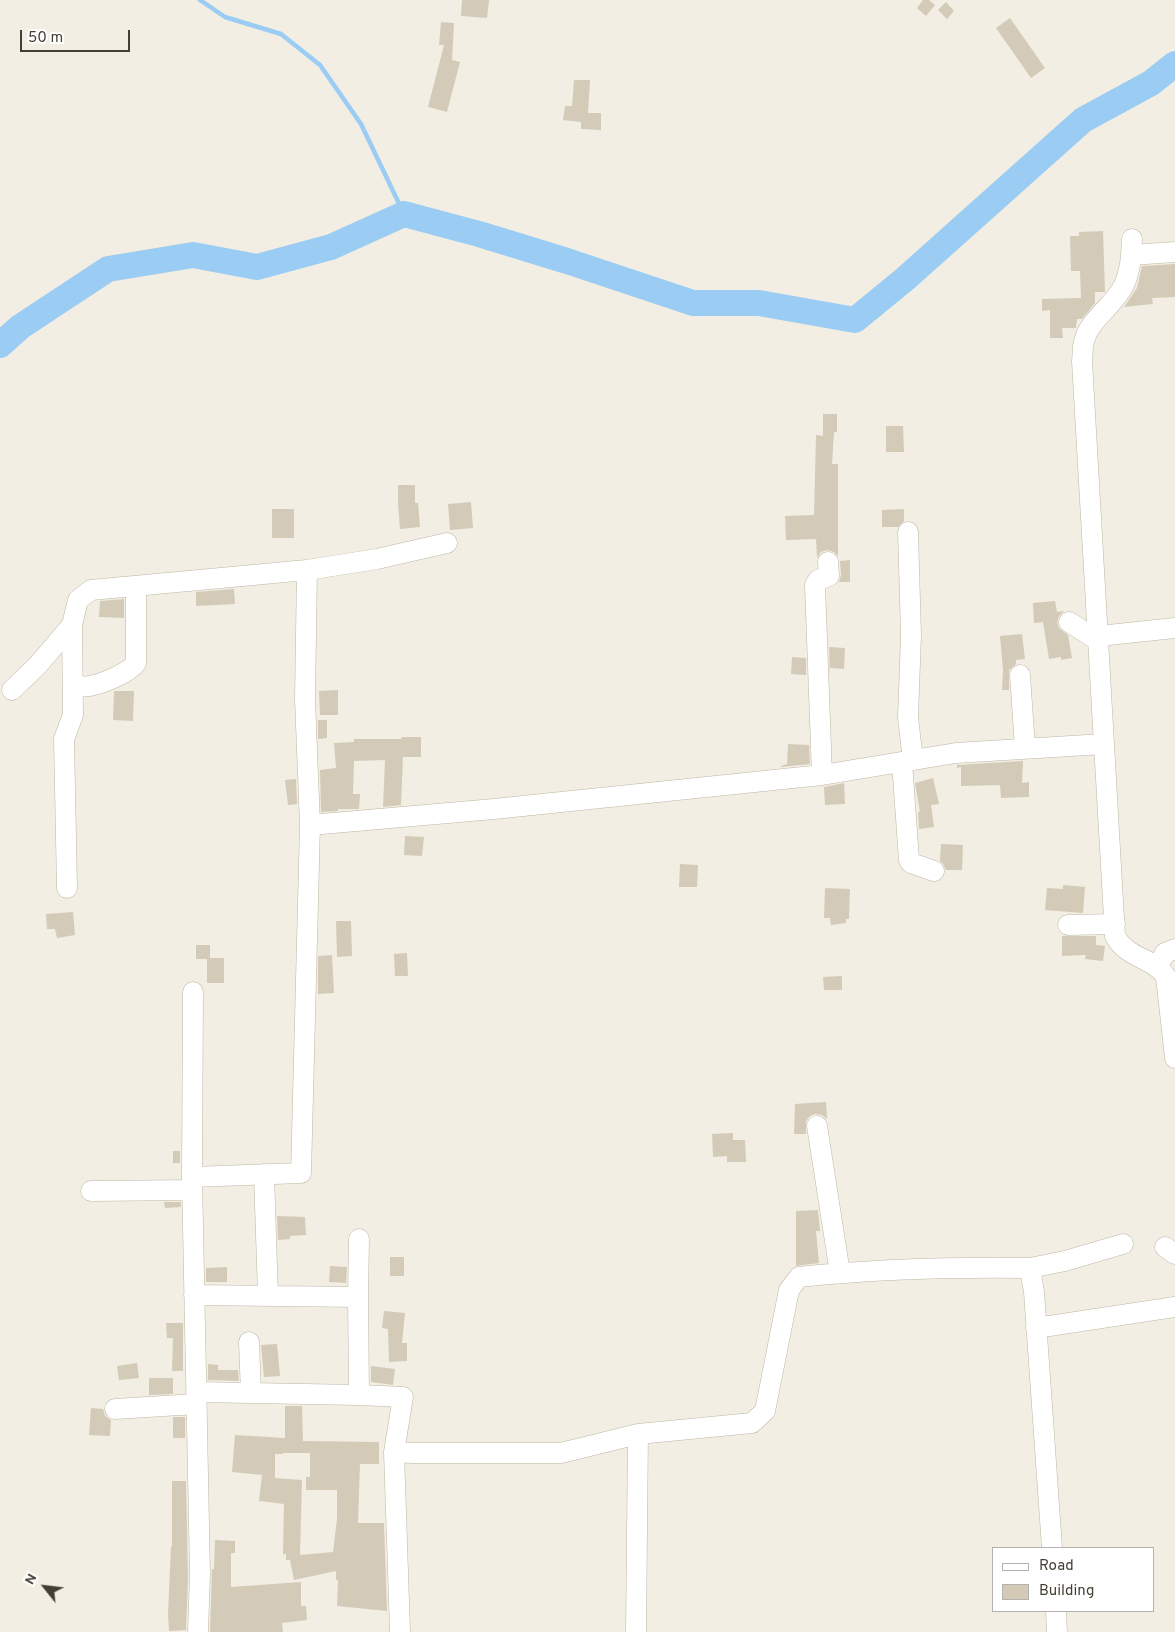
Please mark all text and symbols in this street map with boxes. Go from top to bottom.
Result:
scale bar [22,20,132,52]
text: 50 m [28,29,63,48]
legend [992,1547,1155,1612]
text: Road [1039,1557,1074,1576]
north arrow [20,1562,70,1612]
text: N [22,1571,41,1588]
text: Building [1039,1582,1094,1601]

